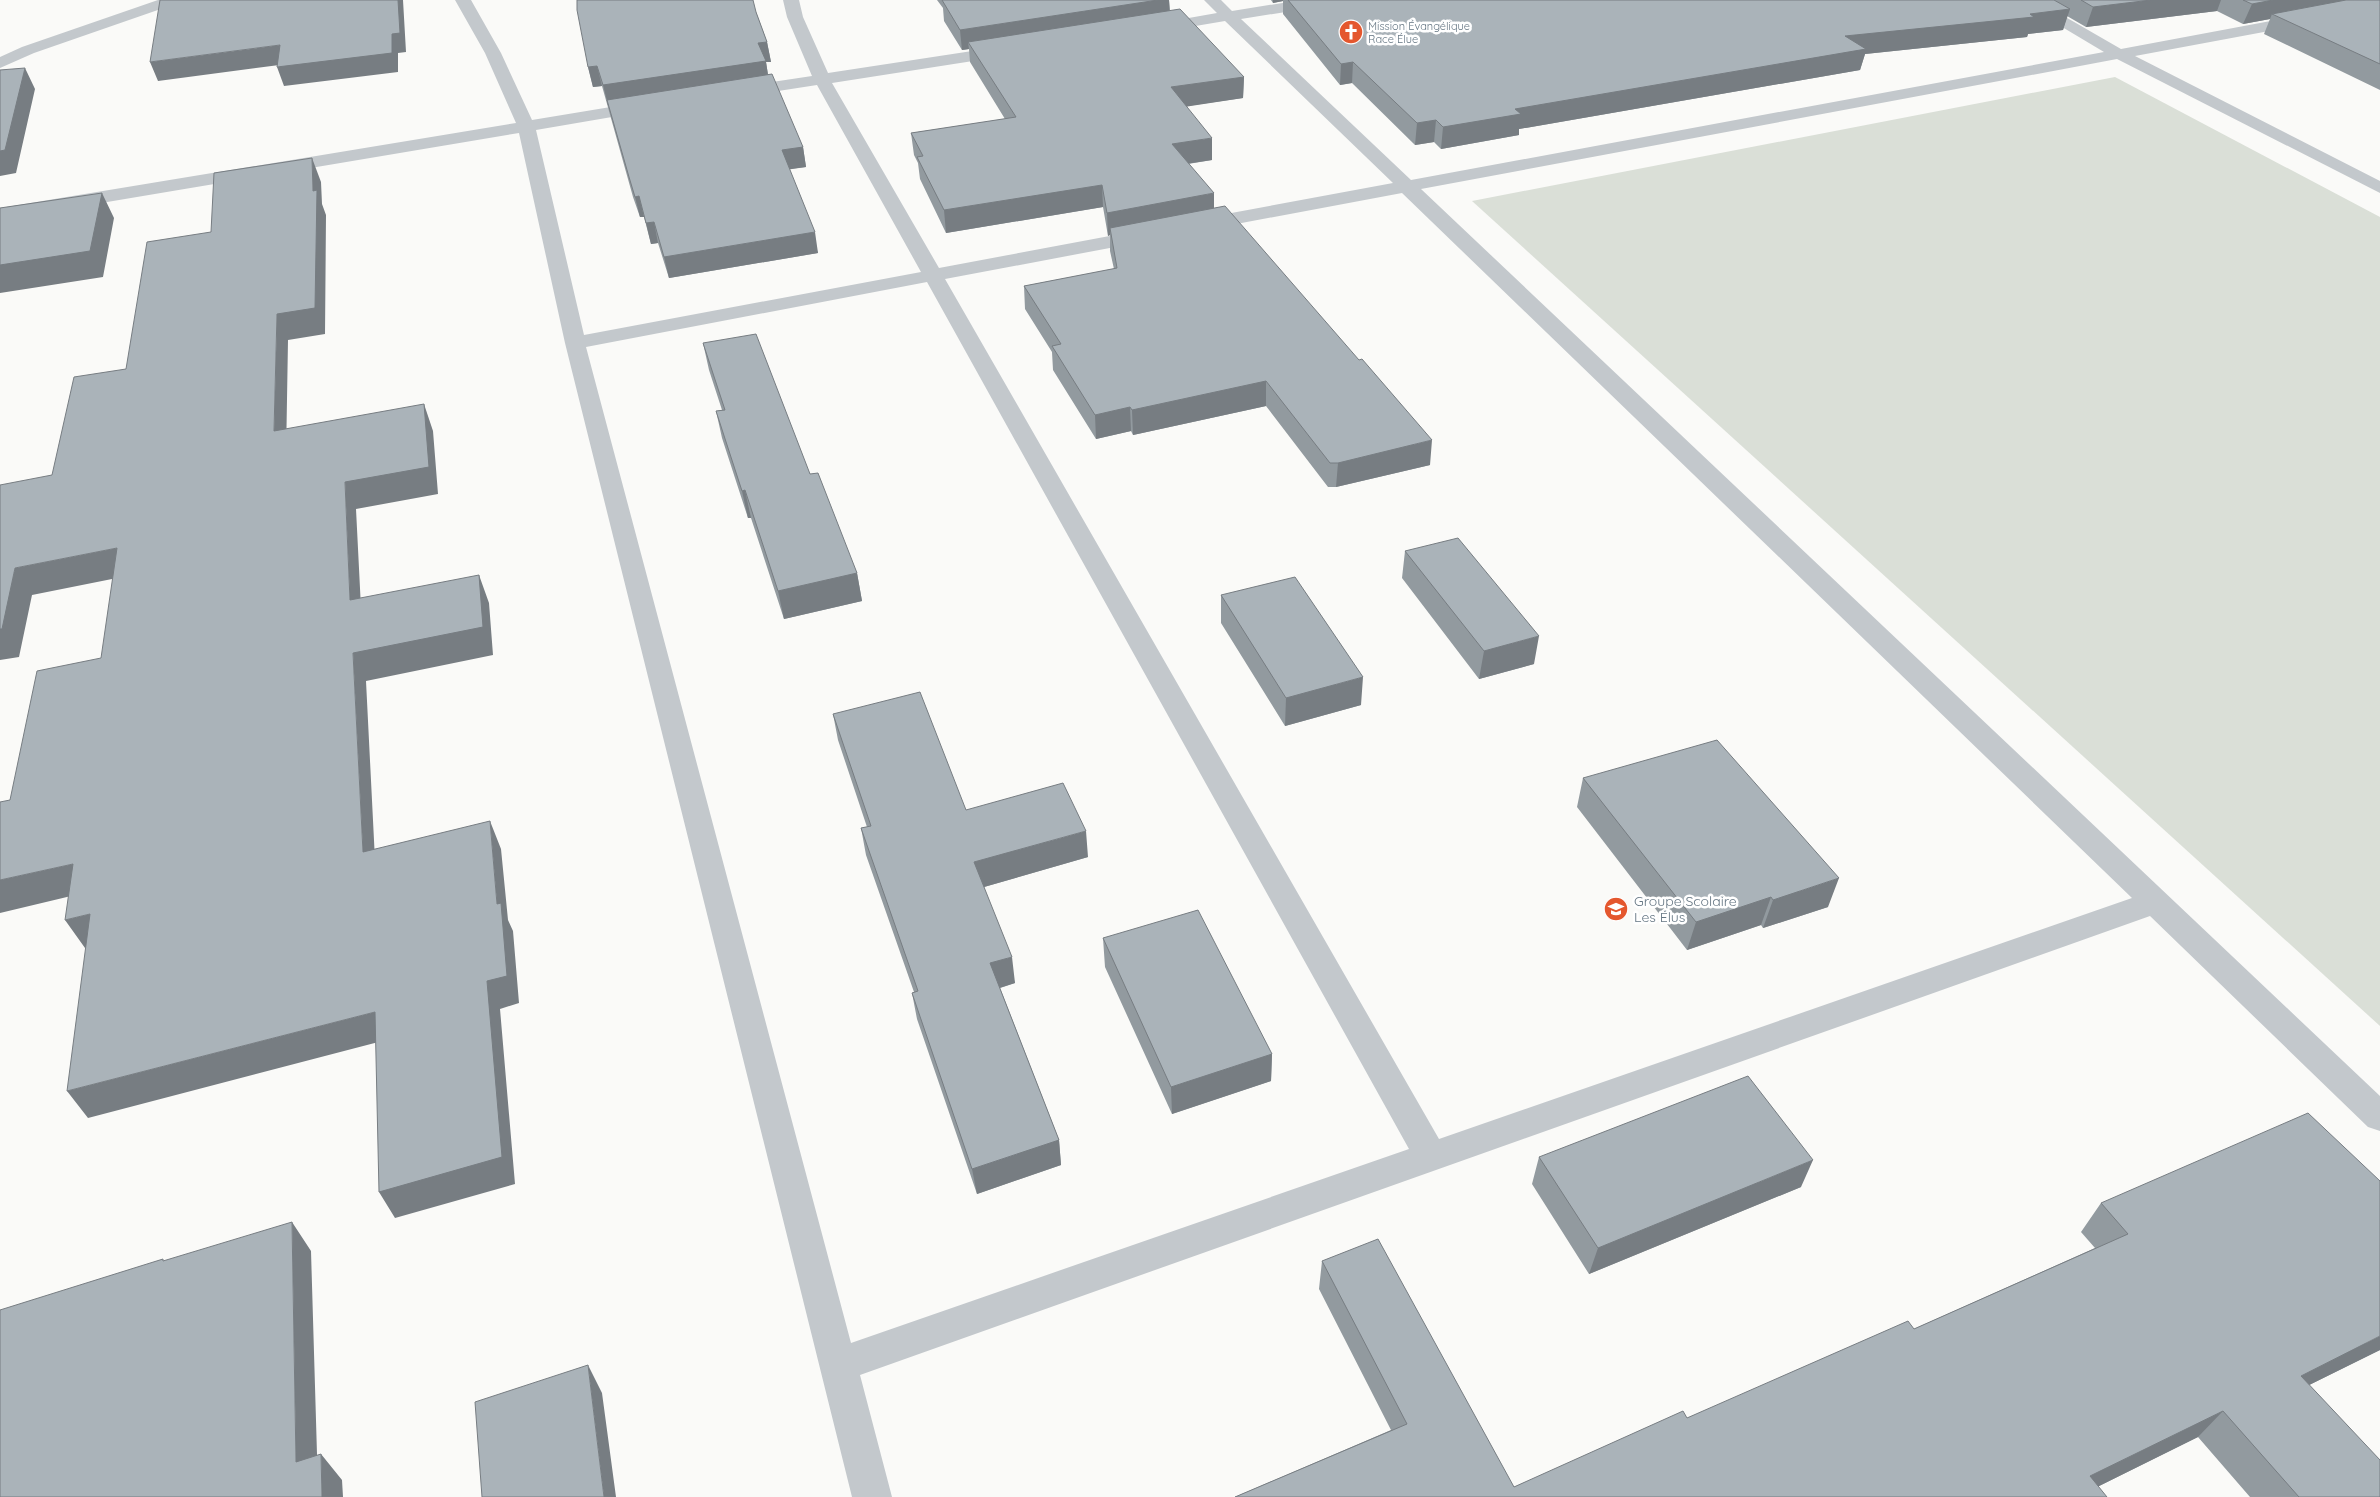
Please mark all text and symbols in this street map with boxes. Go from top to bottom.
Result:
church icon: Mission Évangélique Race Élue [1338,19,1364,45]
place label: Mission Évangélique Race Élue [1368,19,1470,46]
place label: Groupe Scolaire Les Élus [1634,892,1737,926]
school or university icon: Groupe Scolaire Les Élus [1603,896,1629,922]

